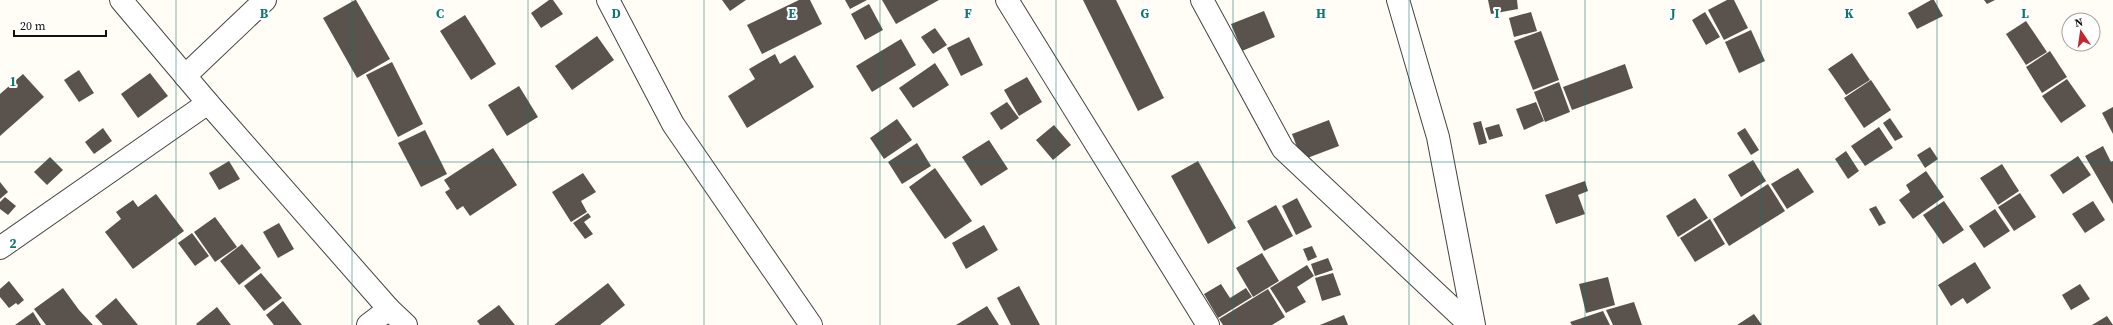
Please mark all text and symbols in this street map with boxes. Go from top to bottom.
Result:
text: B [260,5,269,22]
text: C [436,5,444,22]
text: D [611,5,621,22]
text: E [788,5,796,22]
text: F [964,5,972,22]
text: G [1141,5,1150,22]
text: H [1316,5,1326,22]
text: I [1494,5,1500,22]
text: J [1669,5,1676,22]
text: K [1844,5,1854,22]
text: L [2021,5,2029,22]
scale bar [14,12,106,38]
north arrow [2061,12,2101,52]
text: N [2073,15,2084,31]
text: 20 m [20,18,46,34]
text: 1 [9,73,17,90]
text: 2 [9,235,17,252]

